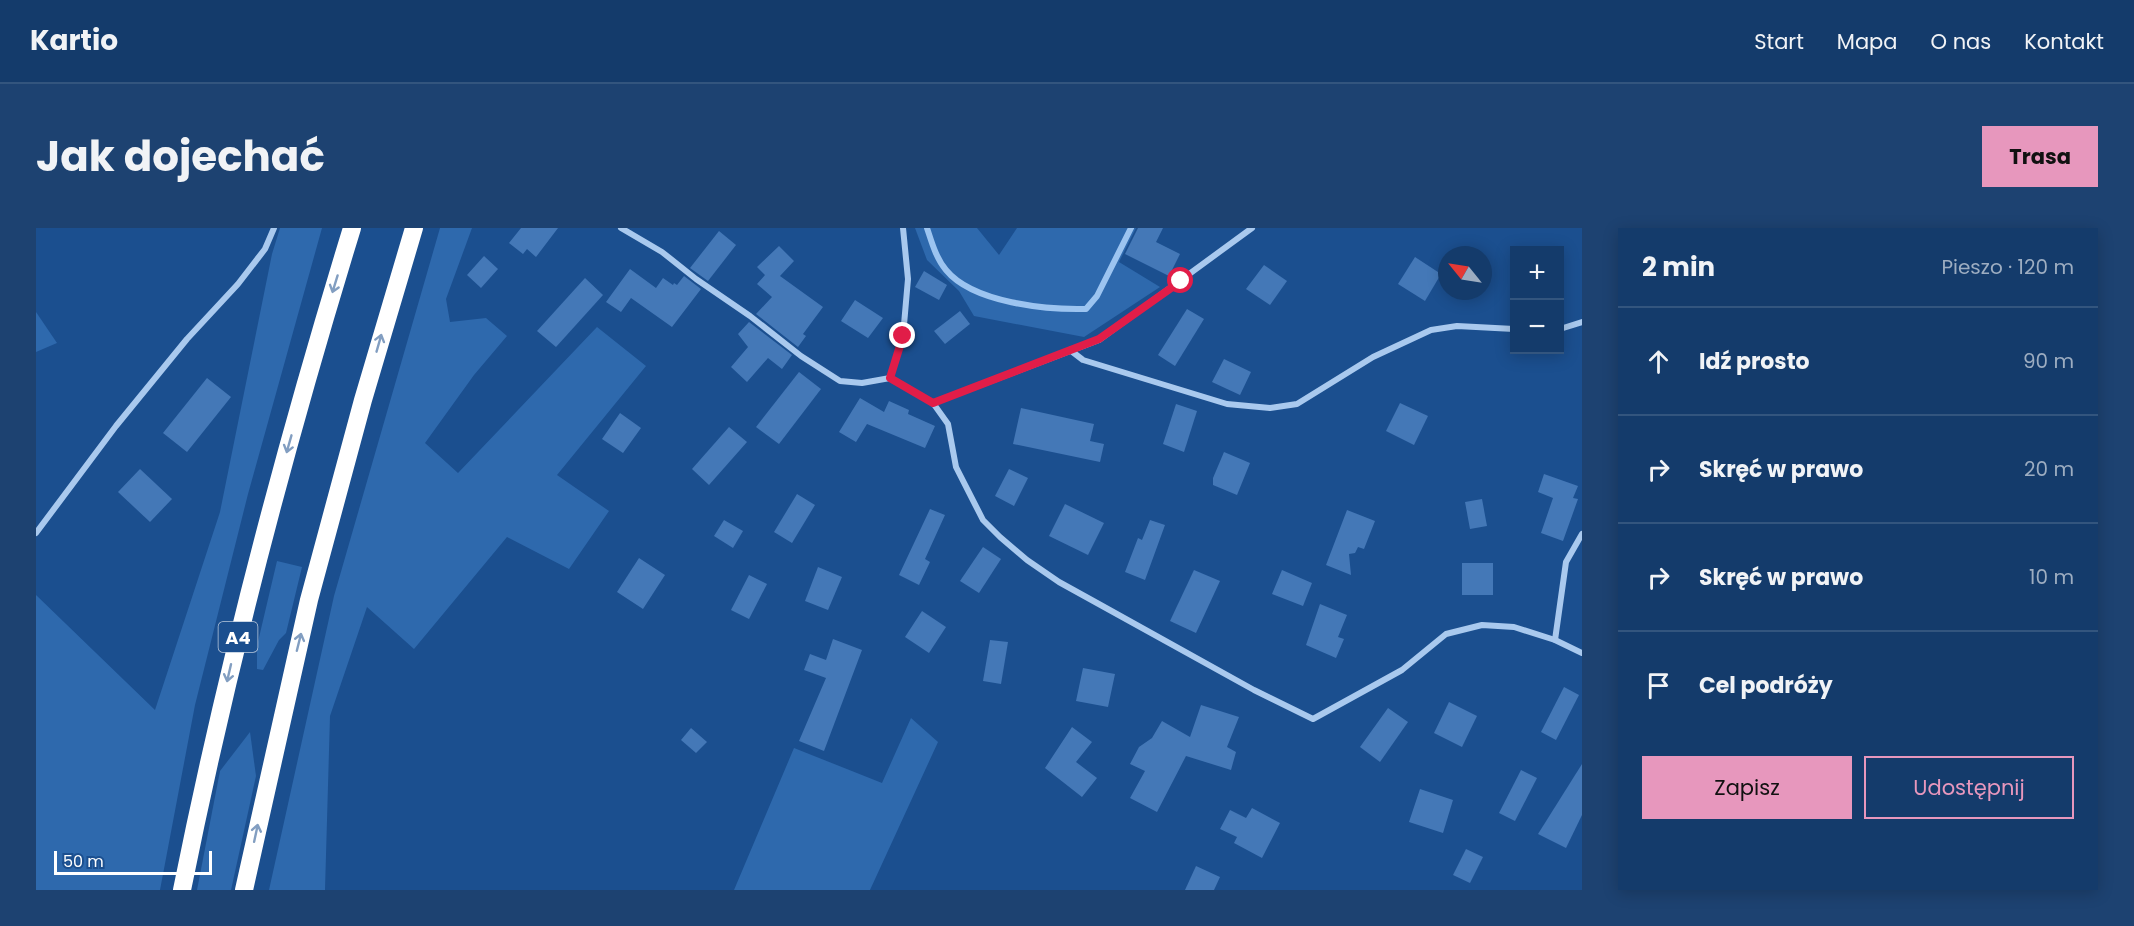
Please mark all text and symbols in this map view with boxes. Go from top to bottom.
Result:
text: Kartio [30,21,118,60]
text: Start [1754,27,1804,56]
text: Mapa [1837,27,1898,56]
text: O nas [1931,27,1991,56]
text: Kontakt [2024,27,2104,56]
button: Trasa [1982,126,2098,187]
text: Jak dojechać [36,127,325,186]
north arrow [1438,246,1492,300]
map controls [1510,246,1564,354]
button: + [1510,246,1564,300]
text: 2 min [1642,249,1715,285]
text: Pieszo · 120 m [1941,253,2074,281]
route start [1167,267,1193,293]
one-way arrow [329,274,340,293]
button: − [1510,300,1564,354]
route end [889,322,915,348]
one-way arrow [374,334,385,353]
icon: ahead [1642,345,1675,378]
text: Idź prosto [1699,346,1810,377]
text: 90 m [2023,347,2074,375]
one-way arrow [283,434,294,453]
icon: right [1642,453,1675,486]
text: Skręć w prawo [1699,454,1863,485]
text: 20 m [2024,455,2074,483]
icon: right [1642,561,1675,594]
text: Skręć w prawo [1699,562,1863,593]
text: 10 m [2029,563,2074,591]
road number: A4 [218,622,258,652]
one-way arrow [293,633,305,652]
one-way arrow [223,663,234,682]
icon: arrive [1642,669,1675,702]
text: Cel podróży [1699,670,1833,701]
button: Zapisz [1642,756,1852,819]
button: Udostępnij [1864,756,2074,819]
one-way arrow [251,823,262,843]
scale bar [54,848,212,876]
text: 50 m [63,850,104,873]

